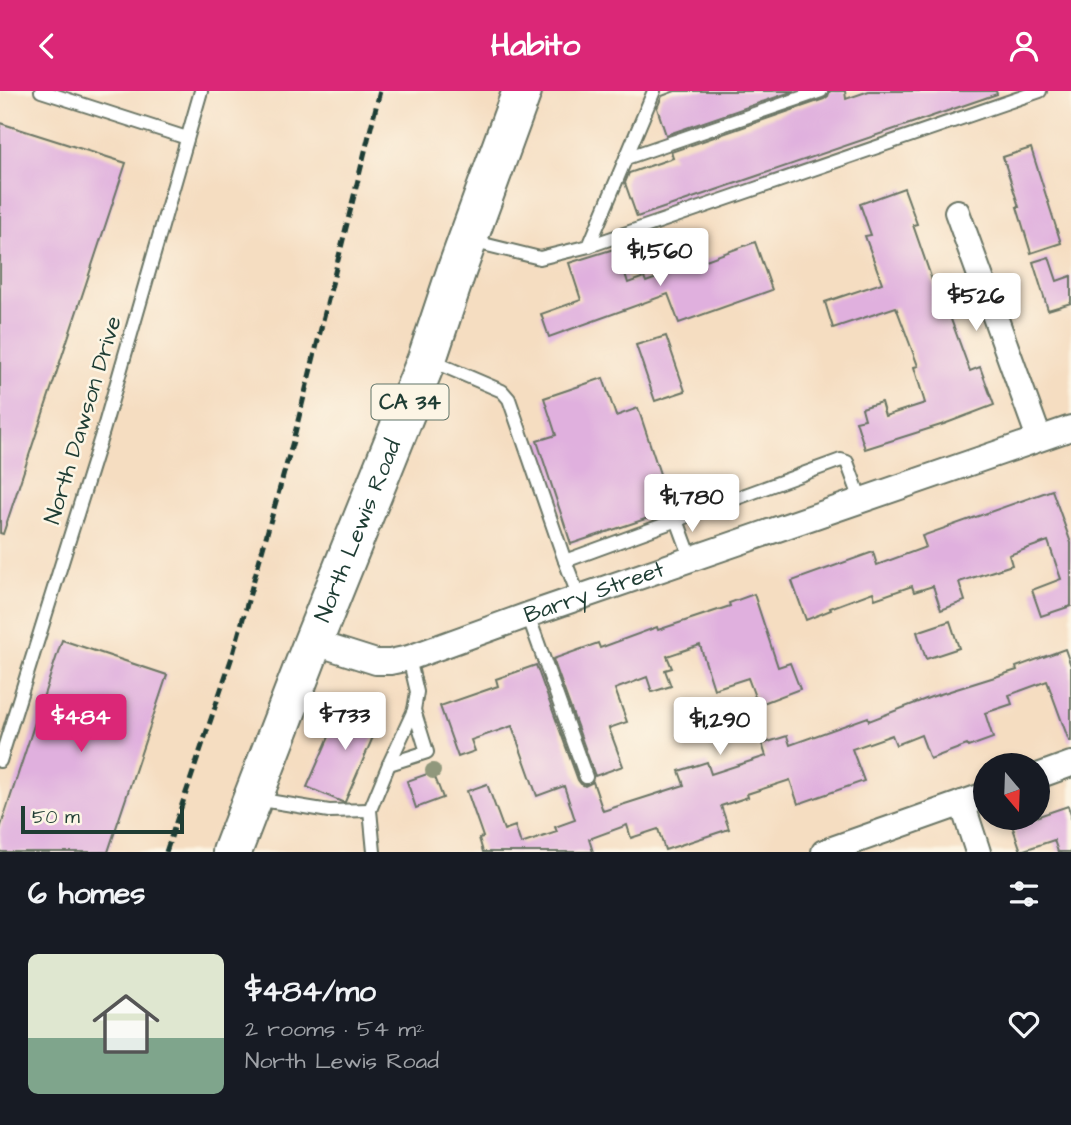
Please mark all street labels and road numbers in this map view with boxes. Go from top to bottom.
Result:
street label: North Dawson Drive [36,312,130,528]
road number: CA 34 [372,385,448,419]
street label: North Lewis Road [307,435,409,627]
street label: Barry Street [520,553,669,631]

